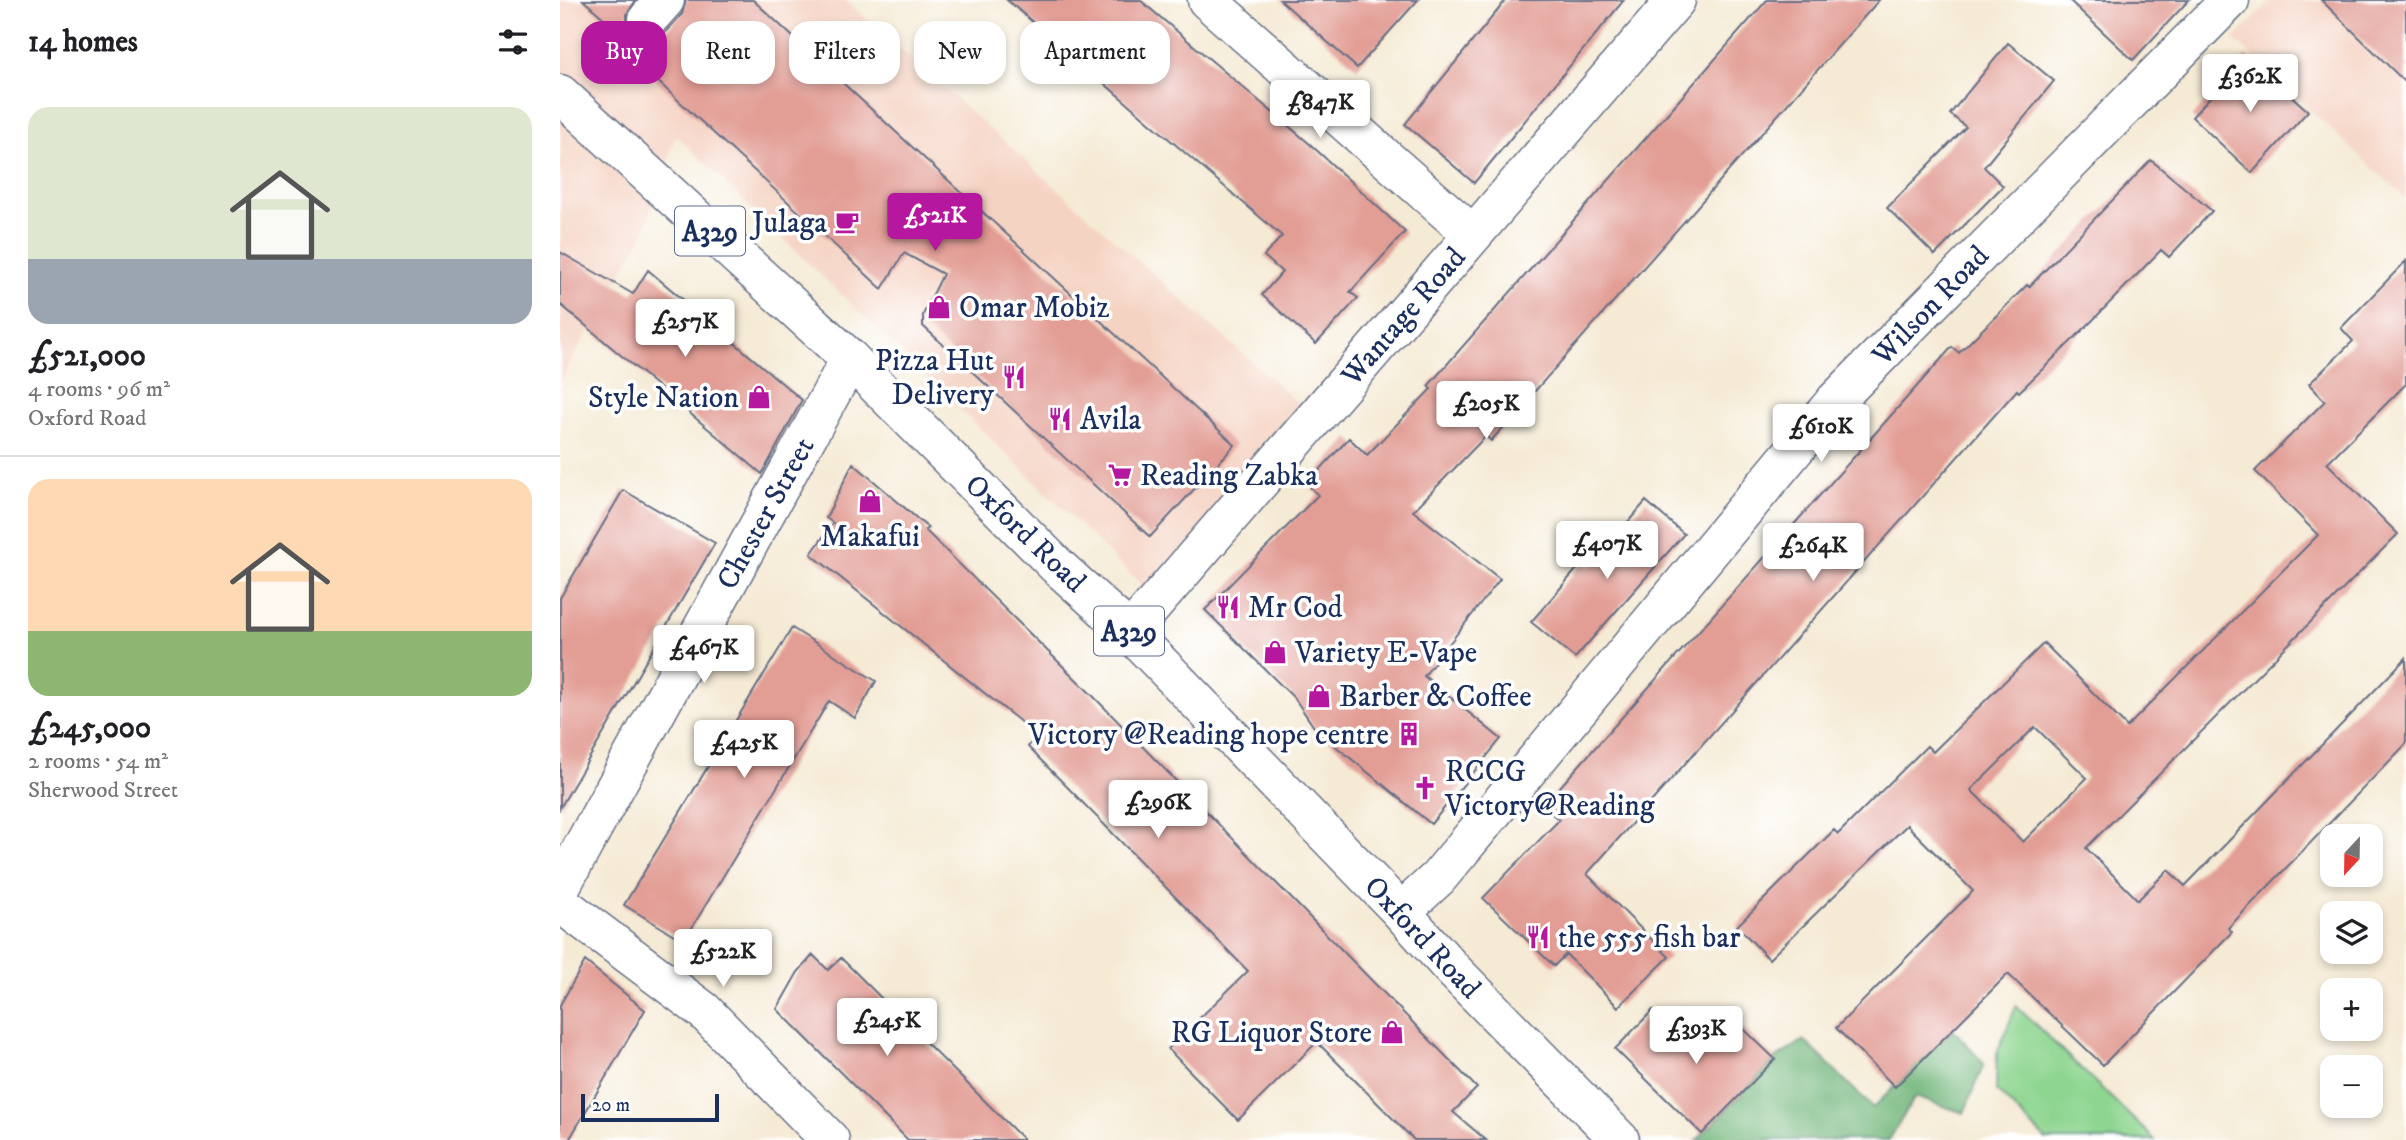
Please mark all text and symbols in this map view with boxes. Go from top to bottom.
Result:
chip: Buy [581,21,667,84]
chip: Rent [681,21,775,84]
chip: Filters [789,21,900,84]
chip: New [914,21,1006,84]
chip: Apartment [1020,21,1170,84]
icon: filters [494,23,532,61]
text: 14 homes [28,24,138,61]
pin: £362K [2201,54,2299,114]
text: £362K [2218,62,2282,91]
pin: £847K [1271,80,1369,140]
text: £847K [1286,88,1354,117]
icon: home [217,152,343,278]
pin: £521K [886,194,984,253]
text: £521K [903,201,967,230]
place label: Julaga [749,205,827,242]
road number: A329 [675,206,745,256]
cafe icon: Julaga [833,208,861,236]
street label: Wilson Road [1864,238,1998,375]
street label: Wantage Road [1333,240,1474,395]
place label: Omar Mobiz [959,290,1110,327]
shop icon: Omar Mobiz [925,293,953,321]
pin: £257K [636,300,734,359]
text: £257K [652,307,718,336]
text: £521,000 [28,338,146,375]
place label: Pizza Hut Delivery [875,343,995,414]
restaurant icon: Pizza Hut Delivery [1000,363,1028,391]
text: 4 rooms · 96 m² [28,375,170,404]
place label: Style Nation [588,380,739,417]
pin: £205K [1437,382,1535,441]
shop icon: Style Nation [745,383,773,411]
text: £205K [1452,389,1520,418]
place label: Avila [1080,402,1141,439]
text: Oxford Road [28,404,146,433]
restaurant icon: Avila [1046,405,1074,433]
pin: £610K [1772,405,1870,464]
text: £610K [1789,412,1853,441]
street label: Chester Street [709,431,823,596]
place label: Reading Zabka [1140,458,1318,495]
supermarket icon: Reading Zabka [1106,461,1134,489]
street label: Oxford Road [957,467,1093,601]
shop icon: Makafui [856,487,884,515]
place label: Makafui [820,519,920,556]
pin: £407K [1558,522,1656,581]
icon: home [217,524,343,650]
pin: £264K [1764,524,1862,583]
text: £407K [1572,529,1642,558]
text: £264K [1779,531,1847,560]
place label: Mr Cod [1248,590,1343,627]
restaurant icon: Mr Cod [1214,593,1242,621]
road number: A329 [1094,606,1164,656]
pin: £467K [655,626,753,685]
text: £467K [669,633,739,662]
place label: Variety E-Vape [1294,635,1477,672]
shop icon: Variety E-Vape [1261,638,1289,666]
place label: Barber & Coffee [1339,679,1532,716]
shop icon: Barber & Coffee [1305,682,1333,710]
text: £245,000 [28,710,151,747]
place label: Victory @Reading hope centre [1027,717,1389,754]
pin: £425K [695,720,793,780]
building icon: Victory @Reading hope centre [1395,720,1423,748]
text: £425K [710,728,778,757]
text: 2 rooms · 54 m² [28,747,168,776]
place label: RCCG Victory@Reading [1444,754,1655,825]
church icon: RCCG Victory@Reading [1411,774,1439,802]
text: Sherwood Street [28,776,178,805]
pin: £296K [1109,780,1207,840]
text: £296K [1125,788,1191,817]
north arrow [2320,824,2384,887]
map controls [2320,824,2383,1118]
street label: Oxford Road [1356,869,1488,1007]
button: layers [2320,901,2383,964]
place label: the 555 fish bar [1558,920,1740,957]
restaurant icon: the 555 fish bar [1524,923,1552,951]
pin: £522K [674,930,772,989]
text: £522K [690,937,756,966]
button: + [2320,978,2383,1041]
pin: £245K [838,998,936,1058]
text: £245K [853,1006,921,1035]
pin: £393K [1647,1006,1745,1066]
text: £393K [1666,1014,1726,1043]
place label: RG Liquor Store [1171,1015,1372,1052]
shop icon: RG Liquor Store [1378,1018,1406,1046]
button: − [2320,1055,2383,1118]
scale bar [581,1091,719,1123]
text: 20 m [592,1094,630,1117]

